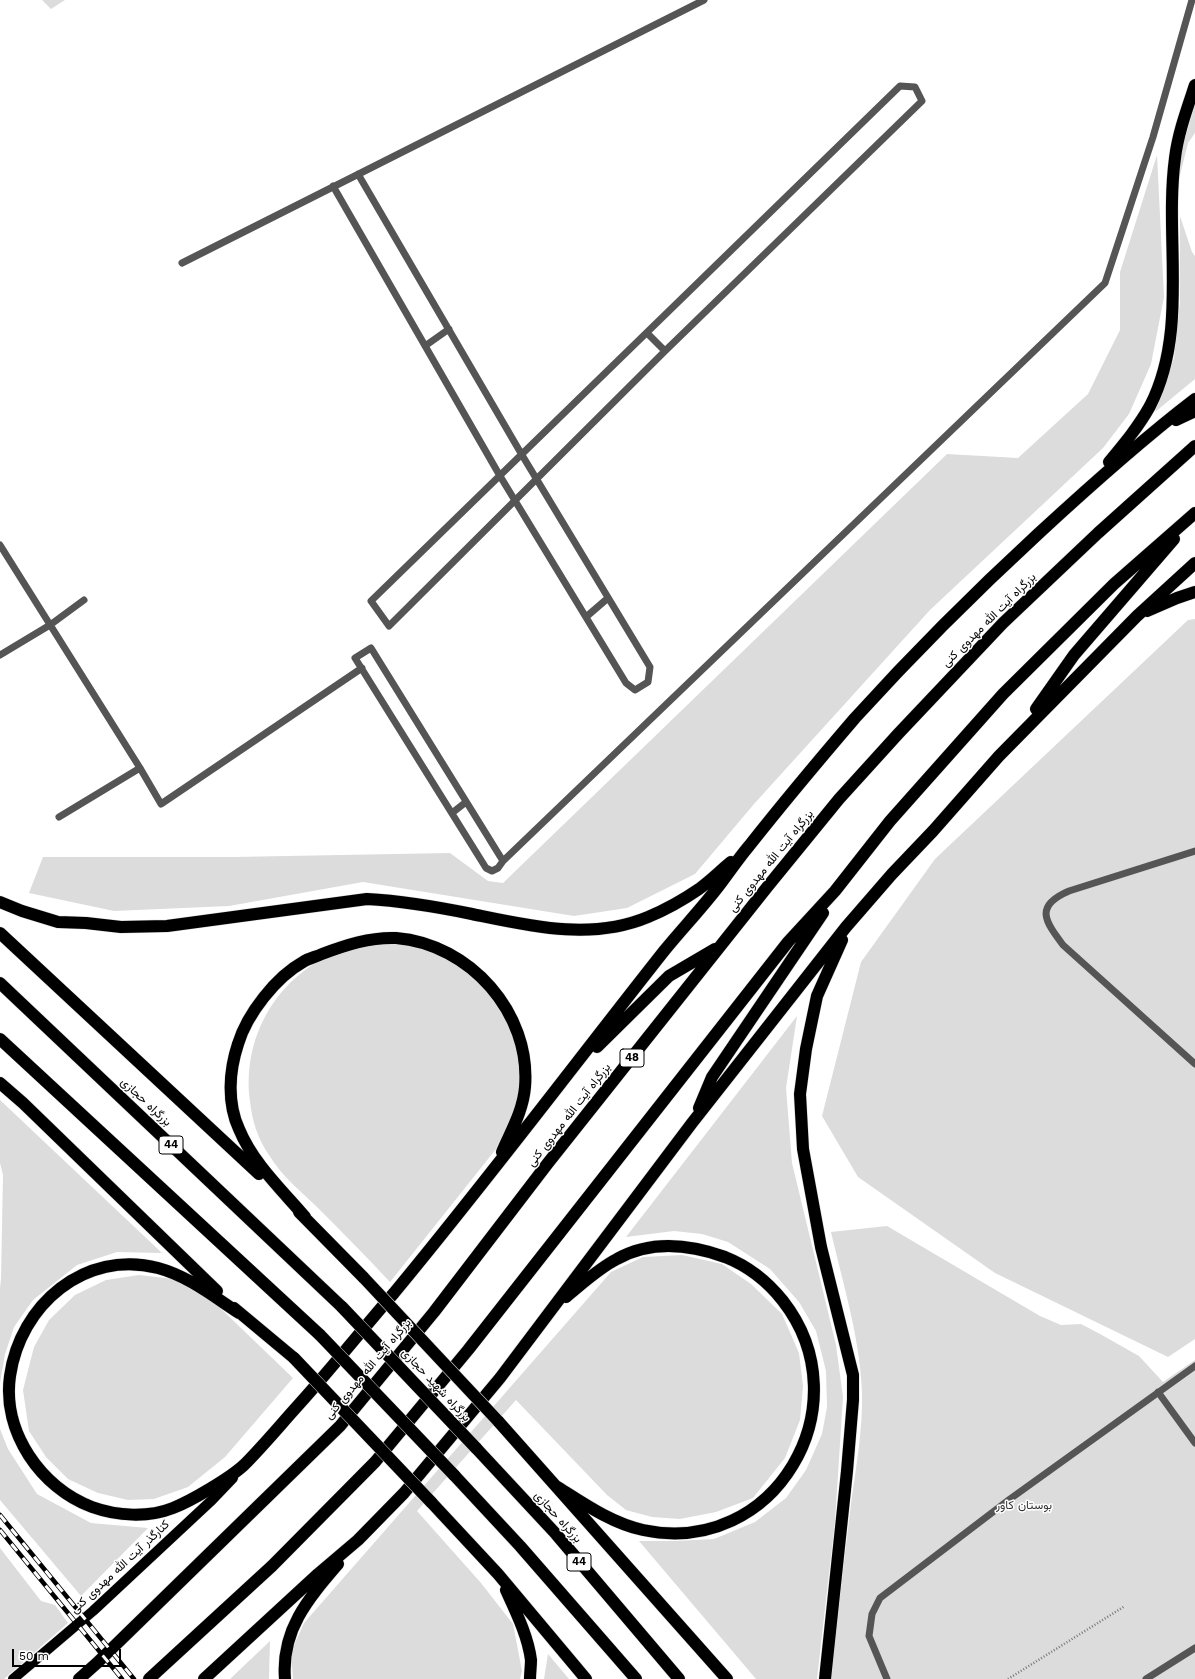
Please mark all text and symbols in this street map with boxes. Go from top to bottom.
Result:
street label: بزرگراه آیت الله مهدوی کنی [939,570,1039,670]
street label: بزرگراه آیت الله مهدوی کنی [725,807,817,915]
road number: 48 [620,1049,644,1067]
street label: بزرگراه آیت الله مهدوی کنی [524,1060,614,1170]
street label: بزرگراه حجازی [117,1075,175,1129]
road number: 44 [159,1136,183,1154]
street label: بزرگراه آیت الله مهدوی کنی [322,1316,414,1422]
street label: بزرگراه شهید حجازی [398,1345,474,1425]
street label: بزرگراه حجازی [531,1488,585,1546]
park label: بوستان کاور [996,1498,1052,1512]
street label: کنارگذر آیت الله مهدوی کنی [67,1517,173,1617]
road number: 44 [567,1553,591,1571]
scale bar [14,1641,123,1667]
text: 50 m [19,1649,49,1663]

